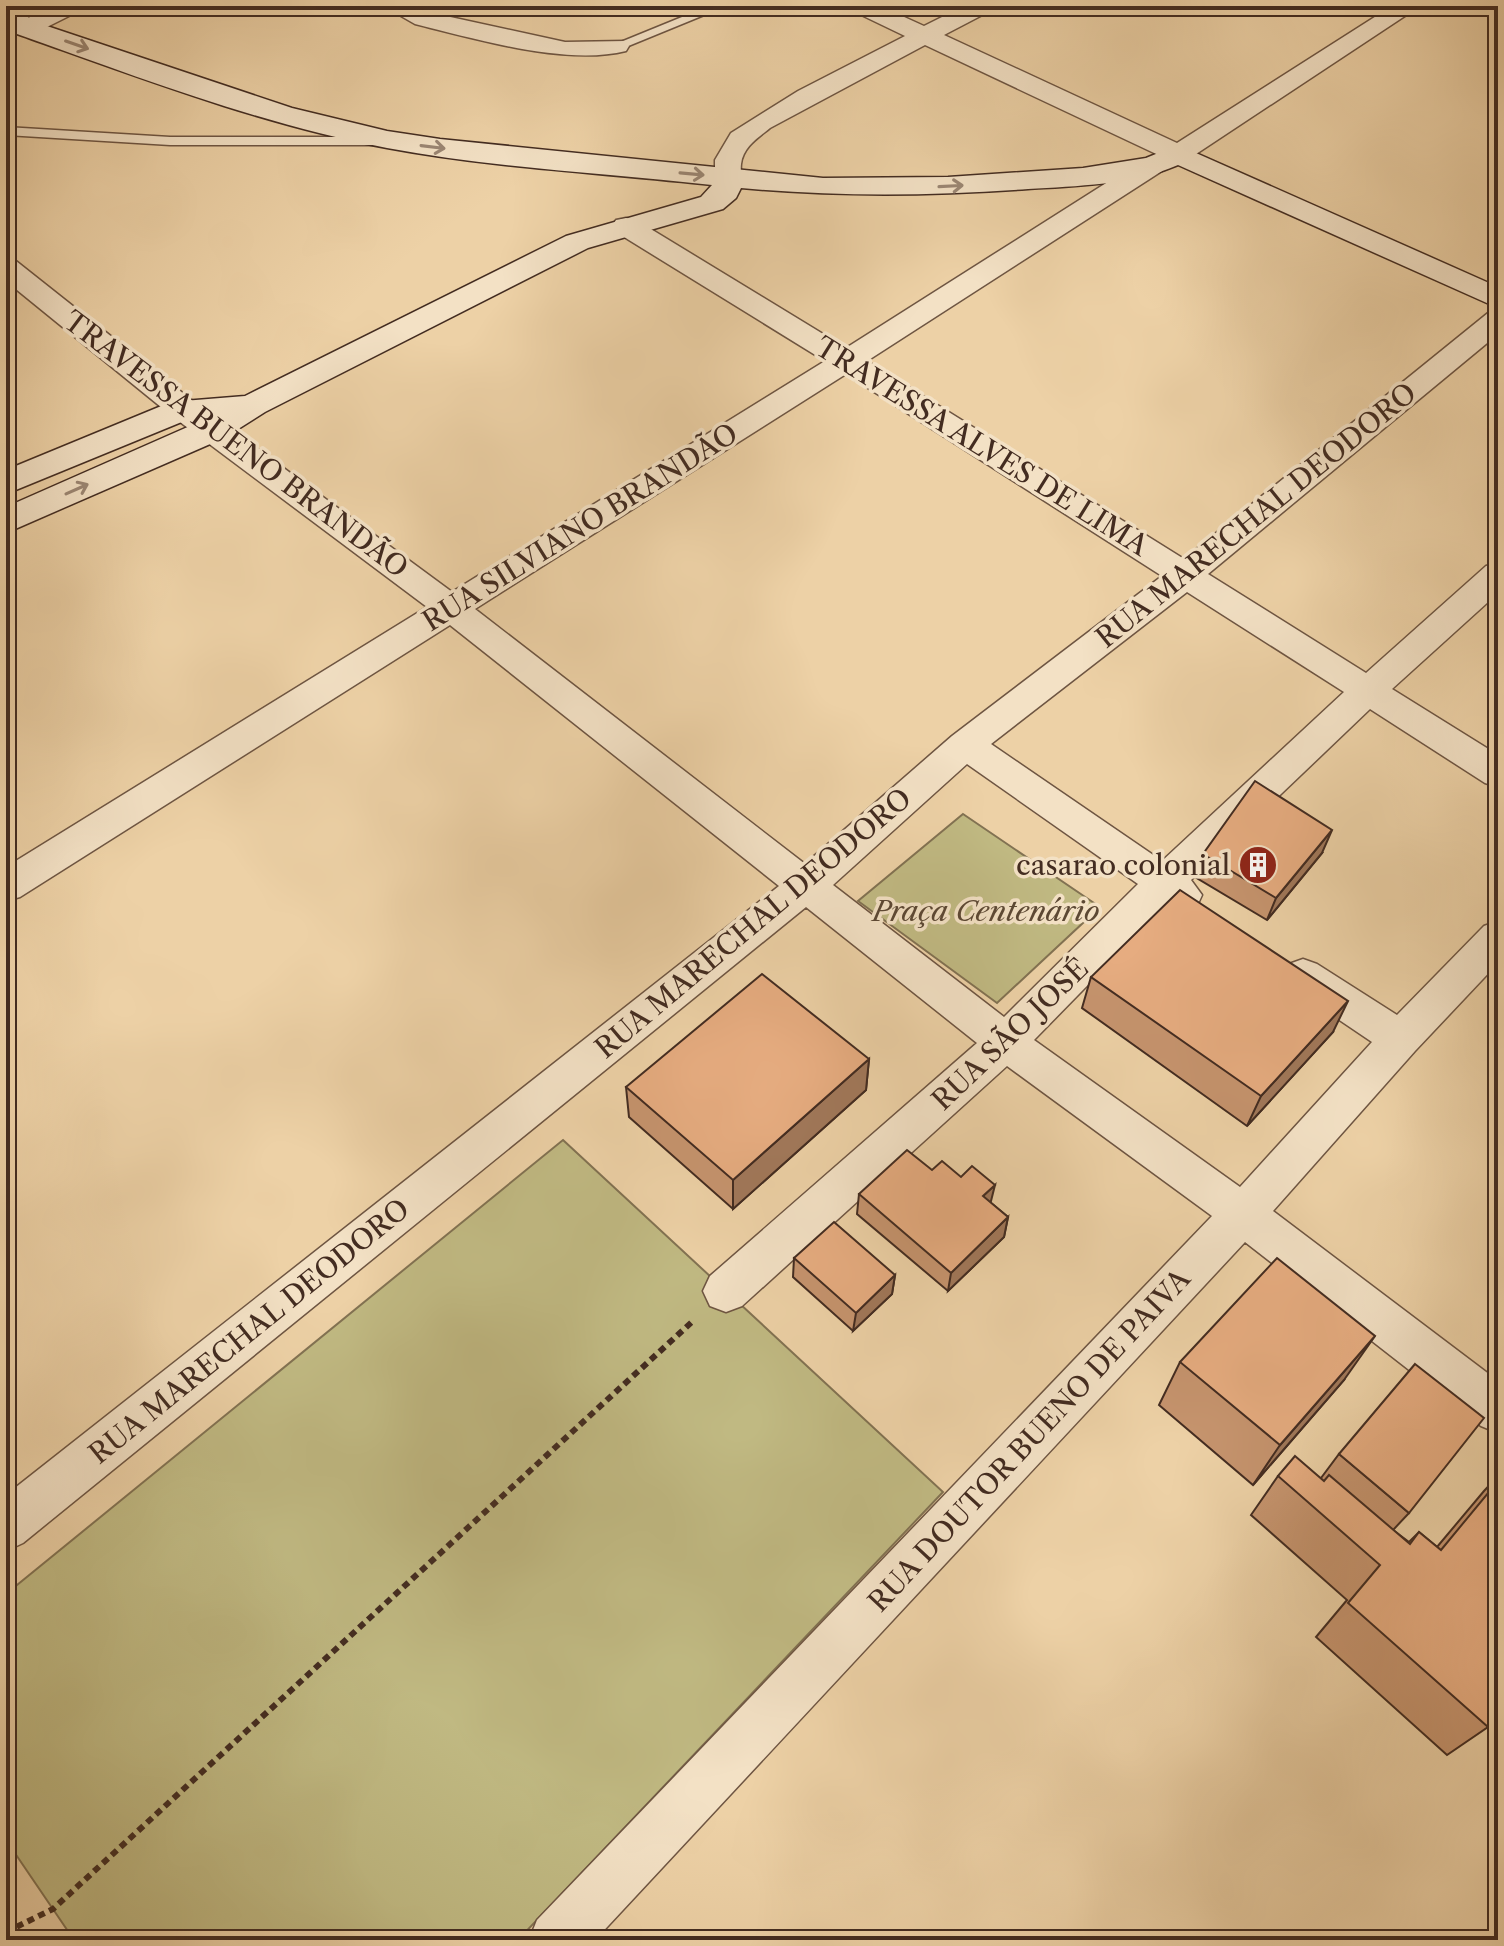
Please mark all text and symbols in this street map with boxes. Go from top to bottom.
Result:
one-way arrow [64,39,89,54]
one-way arrow [420,140,446,155]
one-way arrow [678,167,705,182]
one-way arrow [937,178,964,193]
street label: TRAVESSA BUENO BRANDÃO [57,303,415,585]
street label: TRAVESSA ALVES DE LIMA [809,329,1156,563]
street label: RUA MARECHAL DEODORO [1089,375,1423,655]
street label: RUA SILVIANO BRANDÃO [416,416,744,638]
one-way arrow [65,481,89,496]
street label: RUA MARECHAL DEODORO [588,781,918,1065]
building icon: casarao colonial [1237,844,1279,886]
place label: casarao colonial [1016,848,1230,882]
park label: Praça Centenário [871,894,1099,928]
street label: RUA SÃO JOSÉ [925,951,1095,1117]
street label: RUA MARECHAL DEODORO [82,1191,416,1471]
street label: RUA DOUTOR BUENO DE PAIVA [861,1261,1198,1618]

